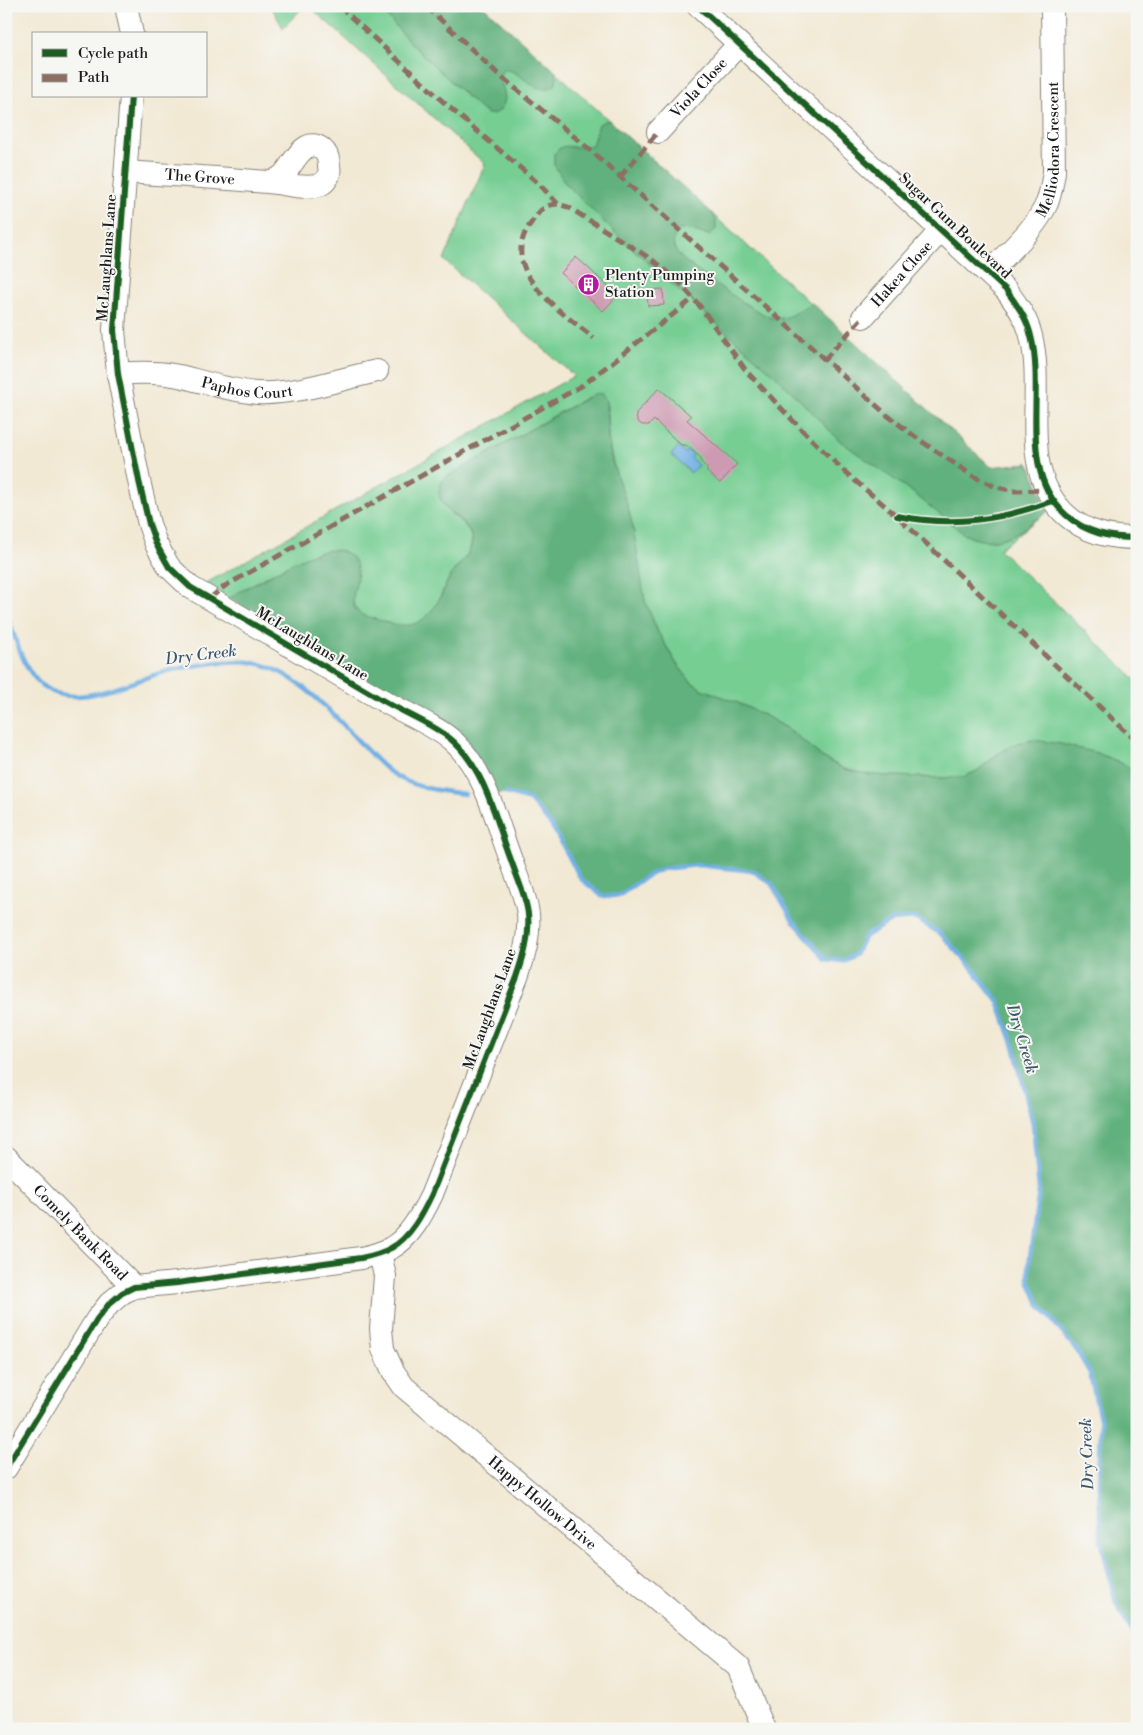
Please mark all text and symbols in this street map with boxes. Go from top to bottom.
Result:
legend [32,32,208,98]
text: Cycle path [78,44,148,63]
street label: Viola Close [665,54,731,123]
text: Path [78,68,110,87]
street label: Melliodora Crescent [1032,81,1064,221]
street label: The Grove [164,165,236,189]
street label: Sugar Gum Boulevard [895,169,1016,283]
street label: McLaughlans Lane [93,193,121,323]
street label: Hakea Close [867,237,936,311]
place label: Plenty Pumping Station [605,266,714,302]
building icon: Plenty Pumping Station [577,272,601,296]
street label: Paphos Court [199,373,295,403]
street label: McLaughlans Lane [252,603,372,685]
water label: Dry Creek [163,641,238,669]
street label: McLaughlans Lane [459,945,521,1073]
water label: Dry Creek [1002,1001,1042,1076]
street label: Comely Bank Road [29,1181,132,1285]
water label: Dry Creek [1076,1418,1098,1491]
street label: Happy Hollow Drive [484,1452,601,1554]

